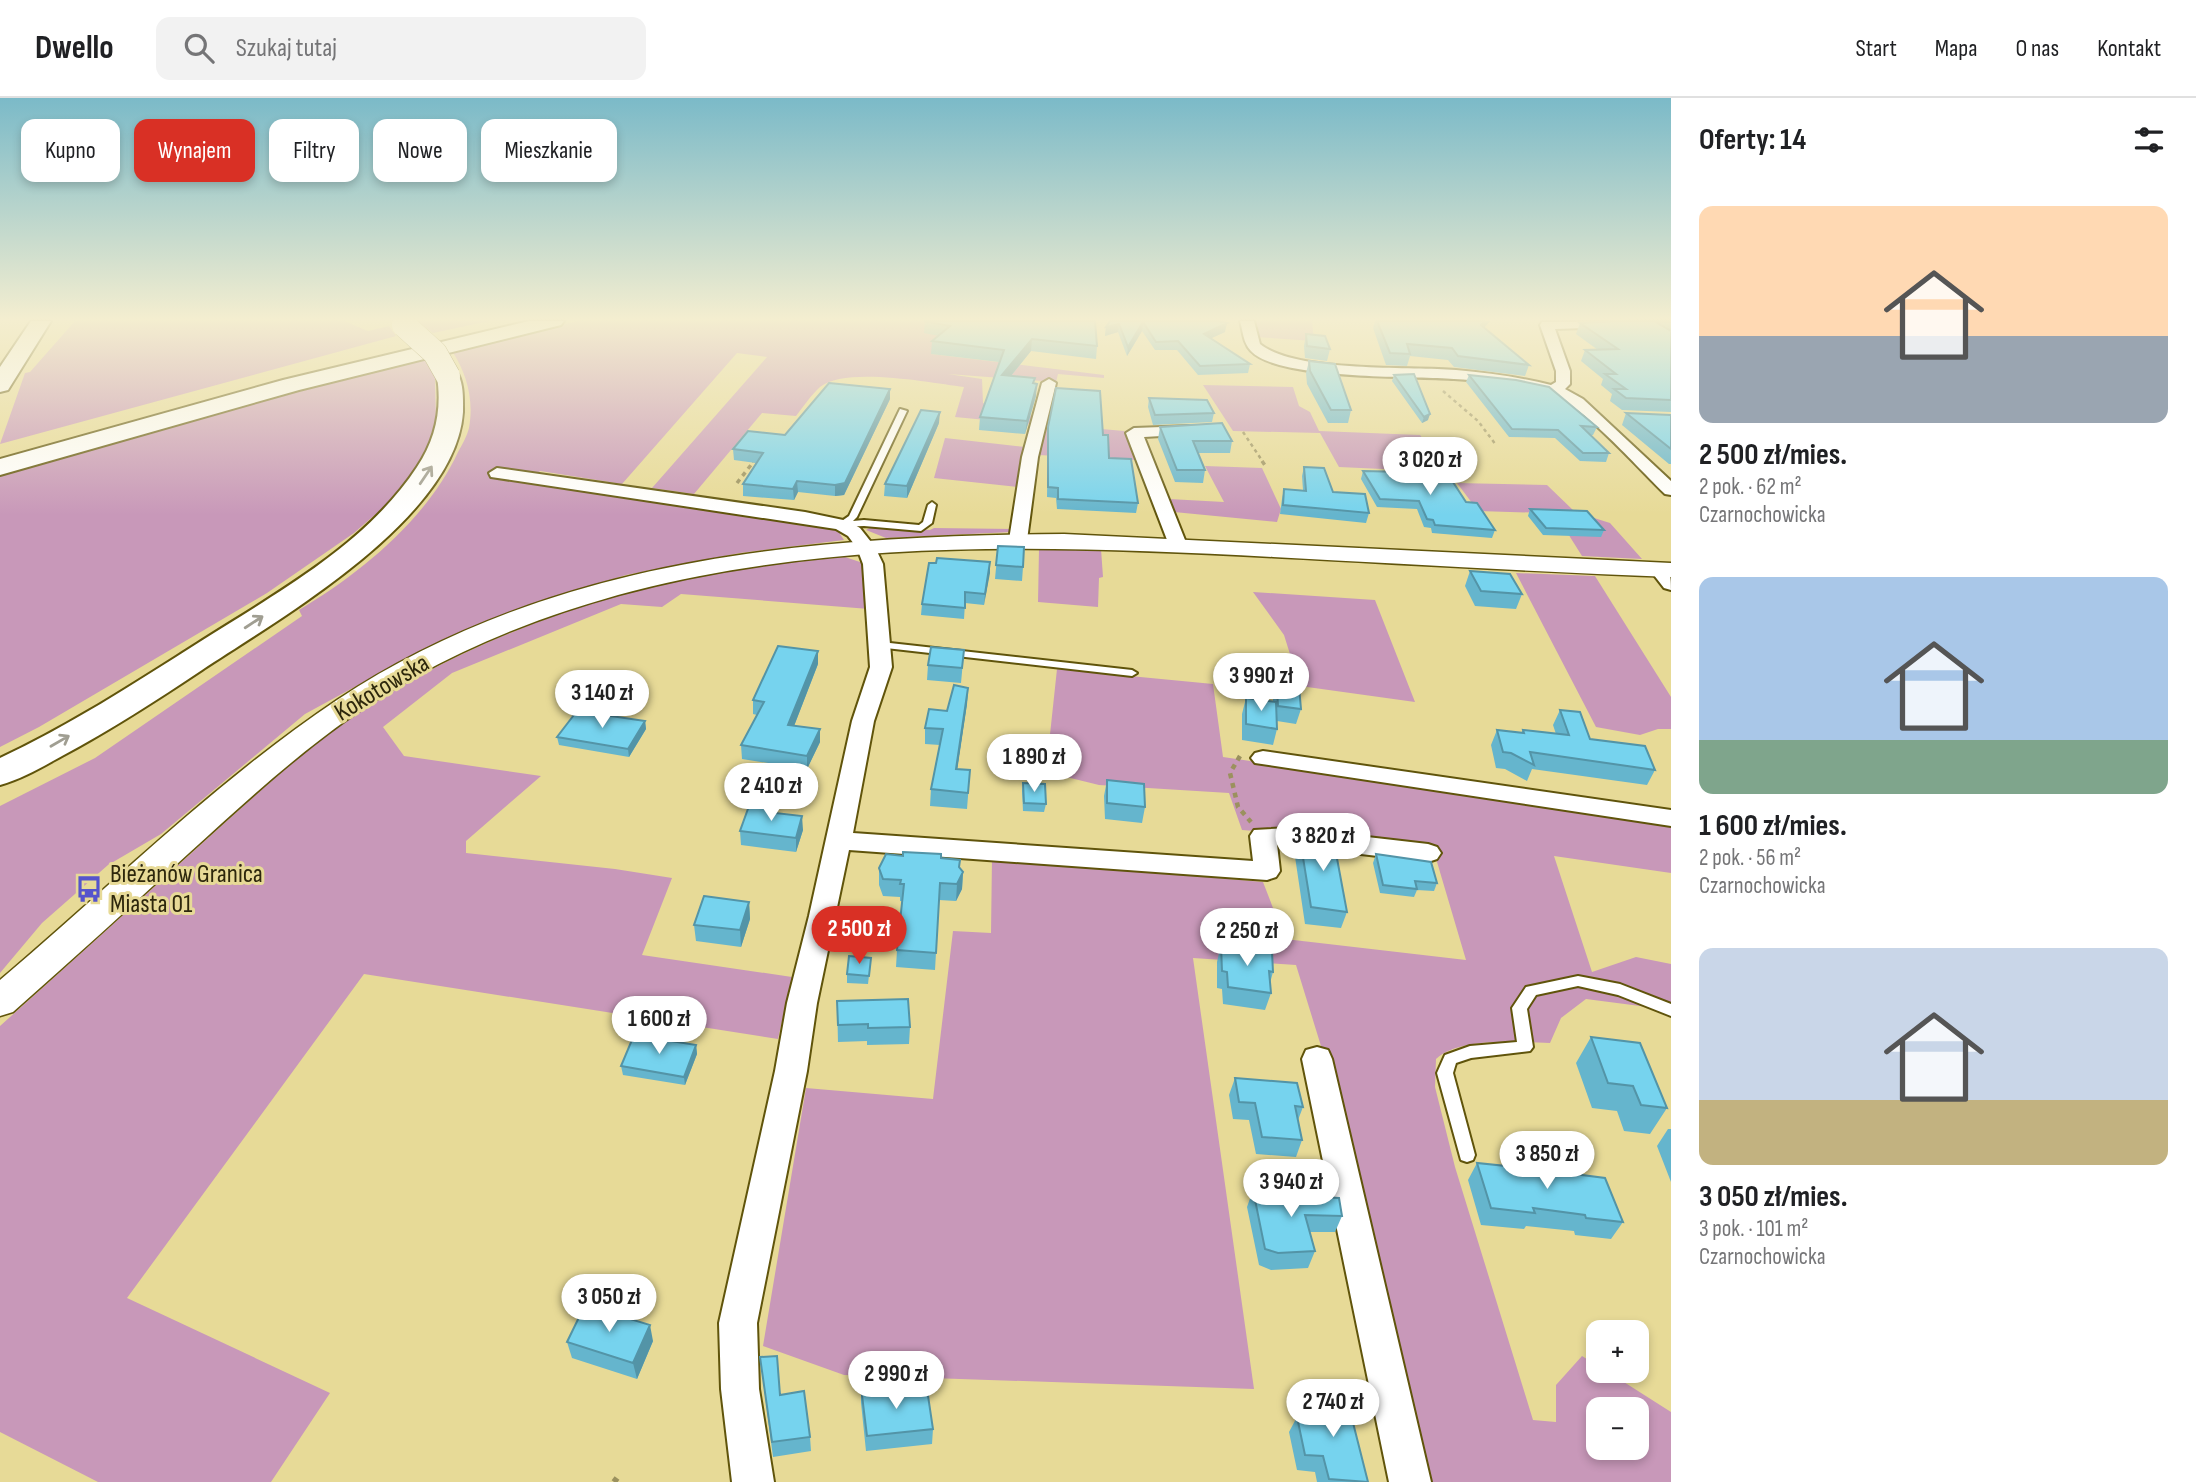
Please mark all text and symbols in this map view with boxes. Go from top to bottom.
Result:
search box [156,17,646,80]
text: Dwello [35,28,114,68]
icon: search [180,29,218,67]
text: Szukaj tutaj [236,33,337,64]
text: Start [1856,34,1897,63]
text: Mapa [1935,34,1977,63]
text: O nas [2015,34,2059,63]
text: Kontakt [2097,34,2161,63]
chip: Kupno [21,119,120,182]
chip: Wynajem [134,119,255,182]
chip: Filtry [269,119,359,182]
chip: Nowe [373,119,467,182]
chip: Mieszkanie [481,119,617,182]
icon: filters [2130,121,2168,159]
text: Oferty: 14 [1699,122,1806,158]
icon: home [1871,252,1997,378]
text: 2 500 zł/mies. [1699,437,1847,473]
pin: 3 020 zł [1358,438,1502,497]
text: 3 020 zł [1398,446,1462,474]
one-way arrow [418,466,433,485]
text: 2 pok. · 62 m² [1699,473,1802,501]
text: Czarnochowicka [1699,501,1826,529]
one-way arrow [243,614,263,628]
icon: home [1871,623,1997,749]
street label: Kokotowska [329,648,435,728]
pin: 3 990 zł [1189,654,1333,713]
text: 3 990 zł [1229,662,1293,690]
pin: 3 140 zł [530,670,674,730]
text: 3 140 zł [571,679,633,707]
one-way arrow [50,734,70,748]
pin: 1 890 zł [962,734,1106,794]
text: 1 890 zł [1003,743,1065,771]
pin: 2 410 zł [699,764,843,823]
text: 2 410 zł [740,772,802,800]
text: 1 600 zł/mies. [1699,808,1847,844]
pin: 3 820 zł [1251,814,1395,873]
text: 3 820 zł [1291,822,1355,850]
text: 2 pok. · 56 m² [1699,844,1801,872]
place label: Bieżanów Granica Miasta 01 [110,859,263,920]
text: Czarnochowicka [1699,872,1826,900]
bus stop icon: Bieżanów Granica Miasta 01 [74,874,104,904]
pin: 2 500 zł [787,906,931,966]
pin: 2 250 zł [1175,908,1319,968]
text: 2 500 zł [828,915,890,943]
text: 2 250 zł [1216,917,1278,945]
icon: home [1871,994,1997,1120]
pin: 1 600 zł [587,996,731,1056]
text: 1 600 zł [628,1005,690,1033]
pin: 3 850 zł [1475,1132,1619,1191]
text: 3 850 zł [1516,1140,1578,1168]
pin: 3 940 zł [1219,1160,1363,1219]
text: 3 940 zł [1259,1168,1323,1196]
text: 3 050 zł/mies. [1699,1179,1847,1215]
text: 3 pok. · 101 m² [1699,1215,1808,1243]
text: Czarnochowicka [1699,1243,1826,1271]
pin: 3 050 zł [537,1274,681,1334]
text: 3 050 zł [577,1283,641,1311]
map controls [1586,1320,1649,1460]
button: + [1586,1320,1649,1383]
pin: 2 990 zł [824,1352,968,1411]
text: 2 990 zł [864,1360,928,1388]
pin: 2 740 zł [1261,1380,1405,1439]
text: 2 740 zł [1302,1388,1364,1416]
button: − [1586,1397,1649,1460]

